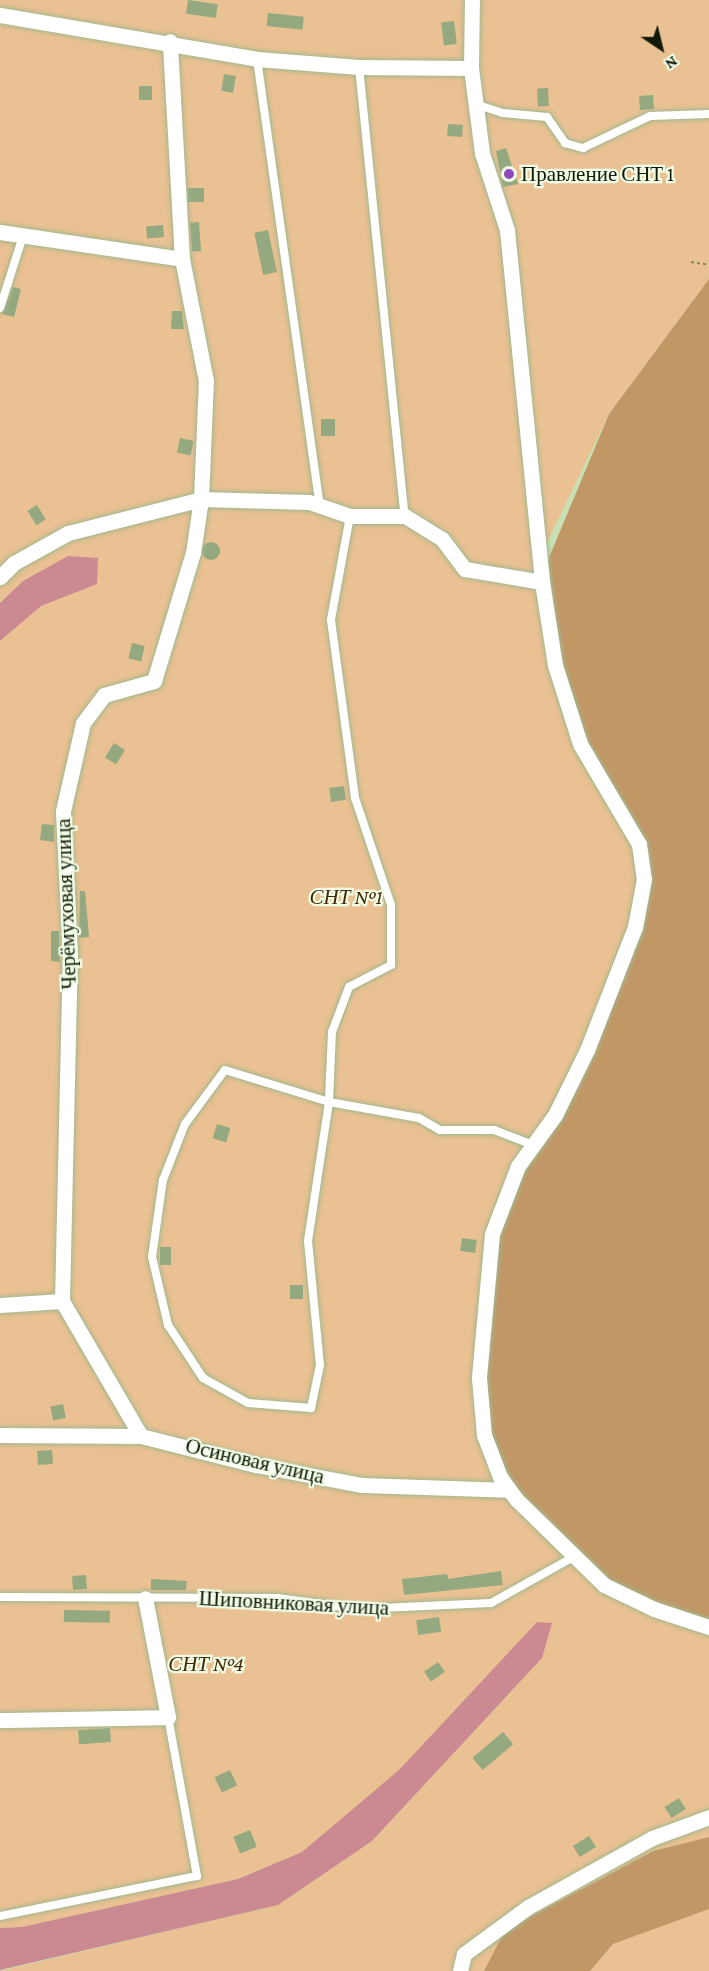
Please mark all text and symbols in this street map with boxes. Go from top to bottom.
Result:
north arrow [631,18,691,78]
text: N [662,53,681,73]
place label: Правление СНТ 1 [521,161,674,187]
marker: Правление СНТ 1 [502,167,516,181]
street label: Черёмуховая улица [50,818,82,990]
park label: СНТ №1 [310,884,382,910]
street label: Осиновая улица [183,1433,327,1489]
street label: Шиповниковая улица [198,1585,390,1621]
park label: СНТ №4 [168,1651,244,1677]

